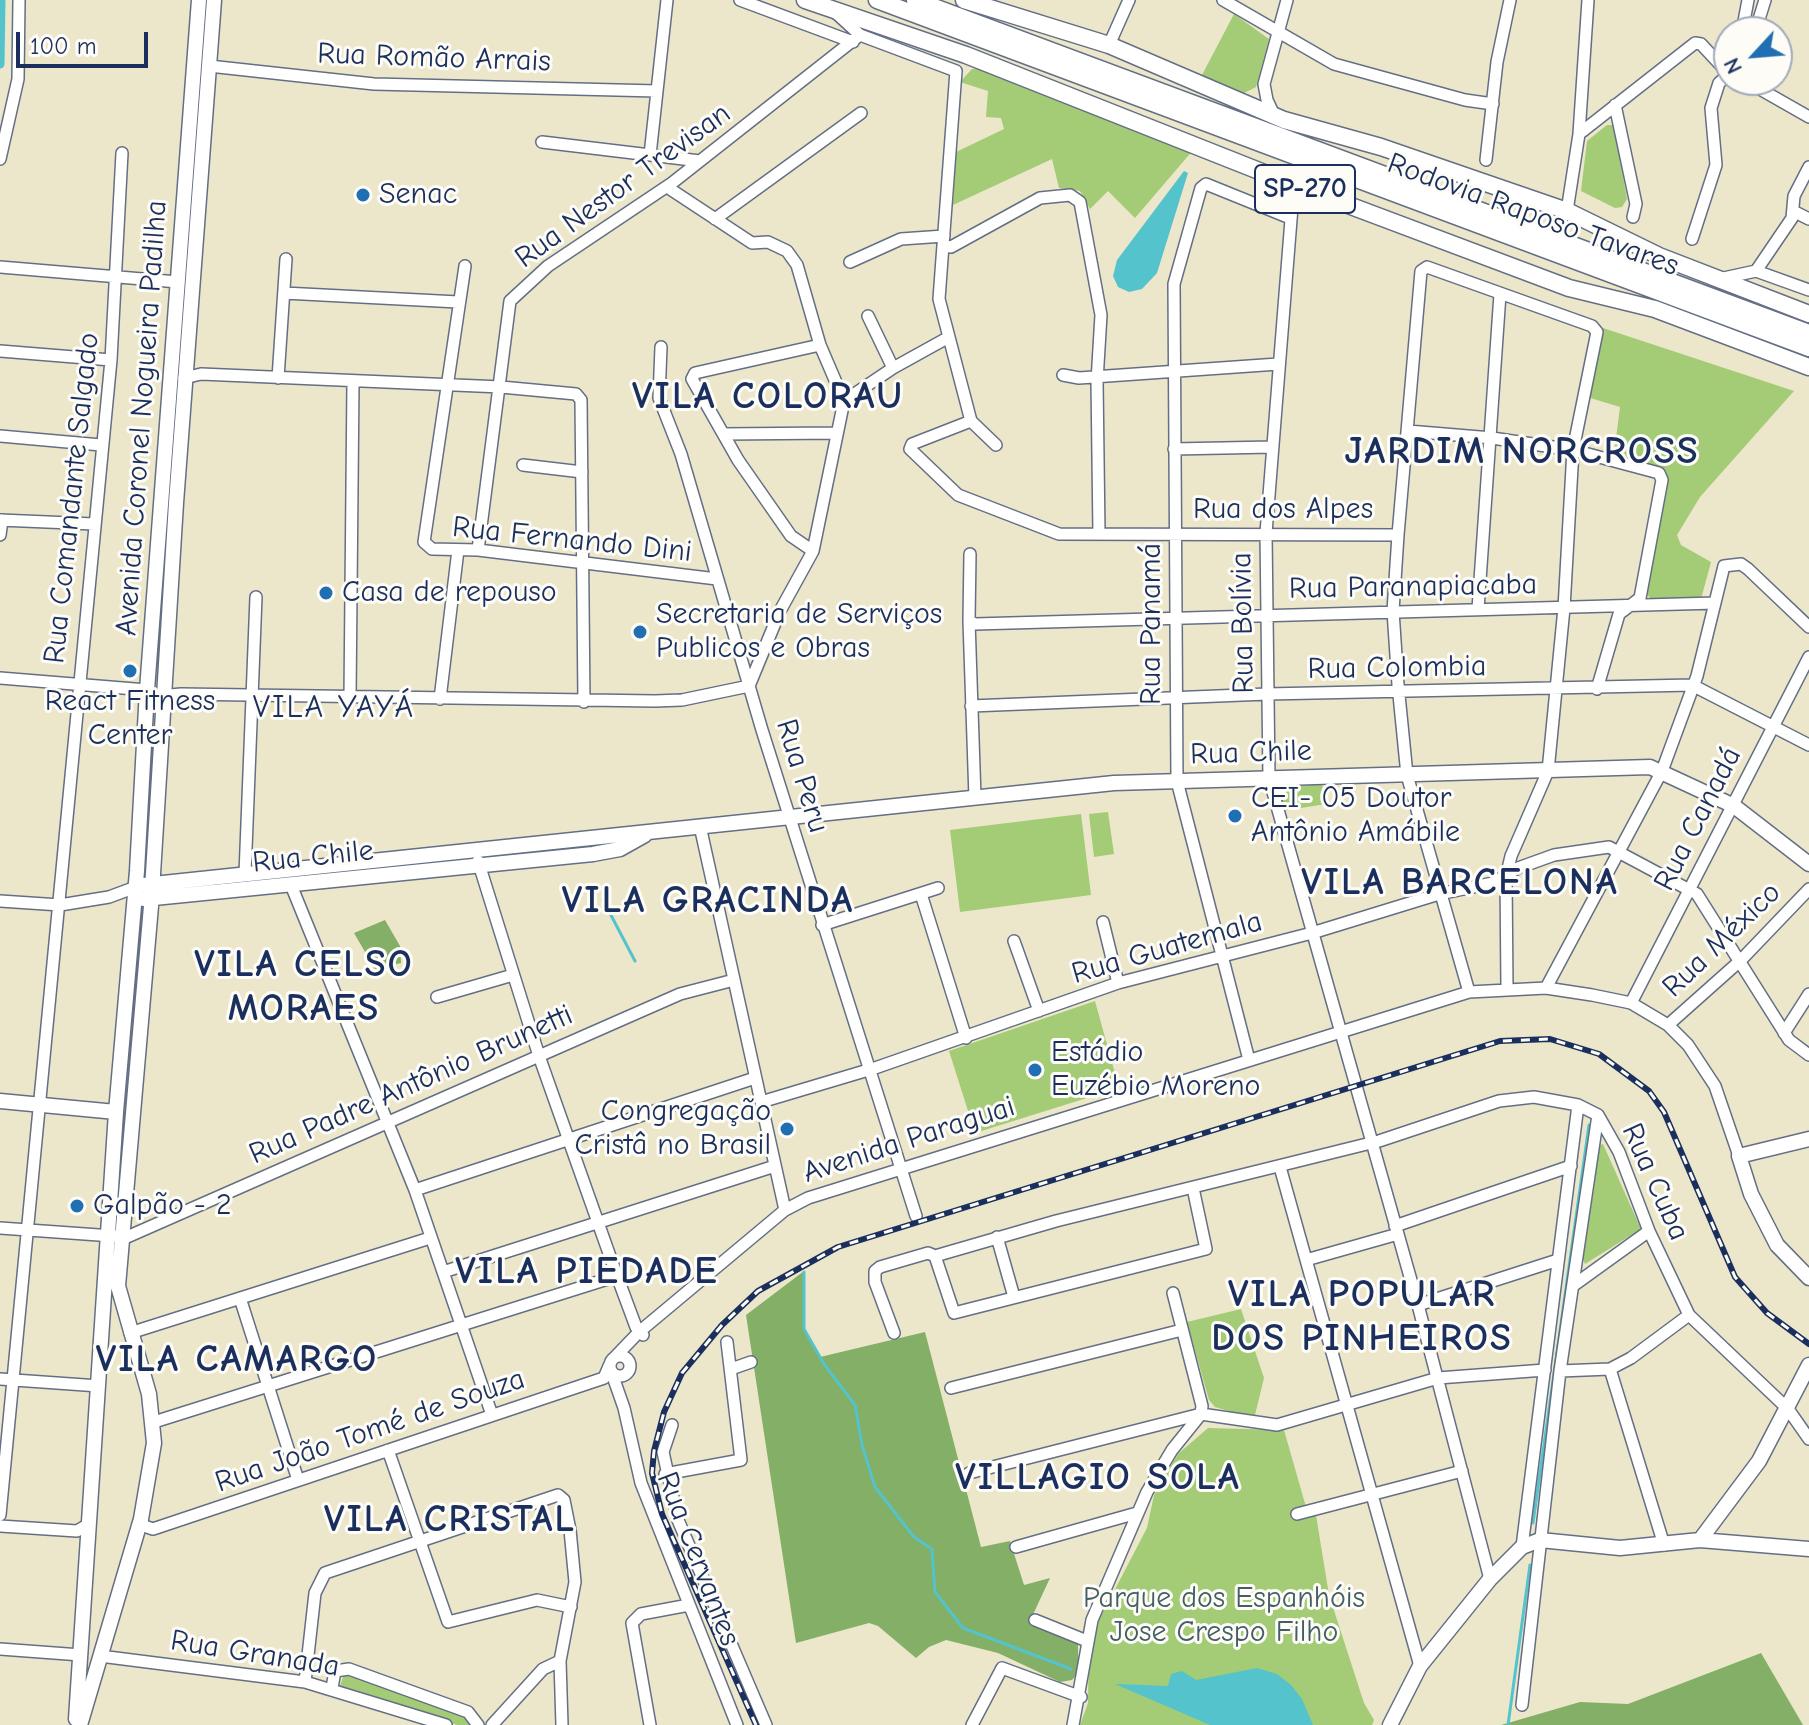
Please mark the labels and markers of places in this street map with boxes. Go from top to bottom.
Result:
place label: Senac [379,177,457,213]
marker: Senac [354,186,372,204]
place label: Casa de repouso [342,575,556,611]
marker: Casa de repouso [317,584,335,602]
place label: Secretaria de Serviços Publicos e Obras [656,597,942,668]
marker: Secretaria de Serviços Publicos e Obras [631,623,649,641]
marker: React Fitness Center [121,662,139,680]
place label: React Fitness Center [45,684,215,754]
place label: CEI- 05 Doutor Antônio Amábile [1251,781,1460,852]
marker: CEI- 05 Doutor Antônio Amábile [1226,807,1244,825]
place label: Estádio Euzébio Moreno [1051,1035,1260,1106]
marker: Estádio Euzébio Moreno [1026,1061,1044,1079]
place label: Congregação Cristâ no Brasil [574,1094,771,1164]
marker: Congregação Cristâ no Brasil [778,1120,796,1138]
place label: Galpão - 2 [93,1188,232,1224]
marker: Galpão - 2 [68,1197,86,1215]

